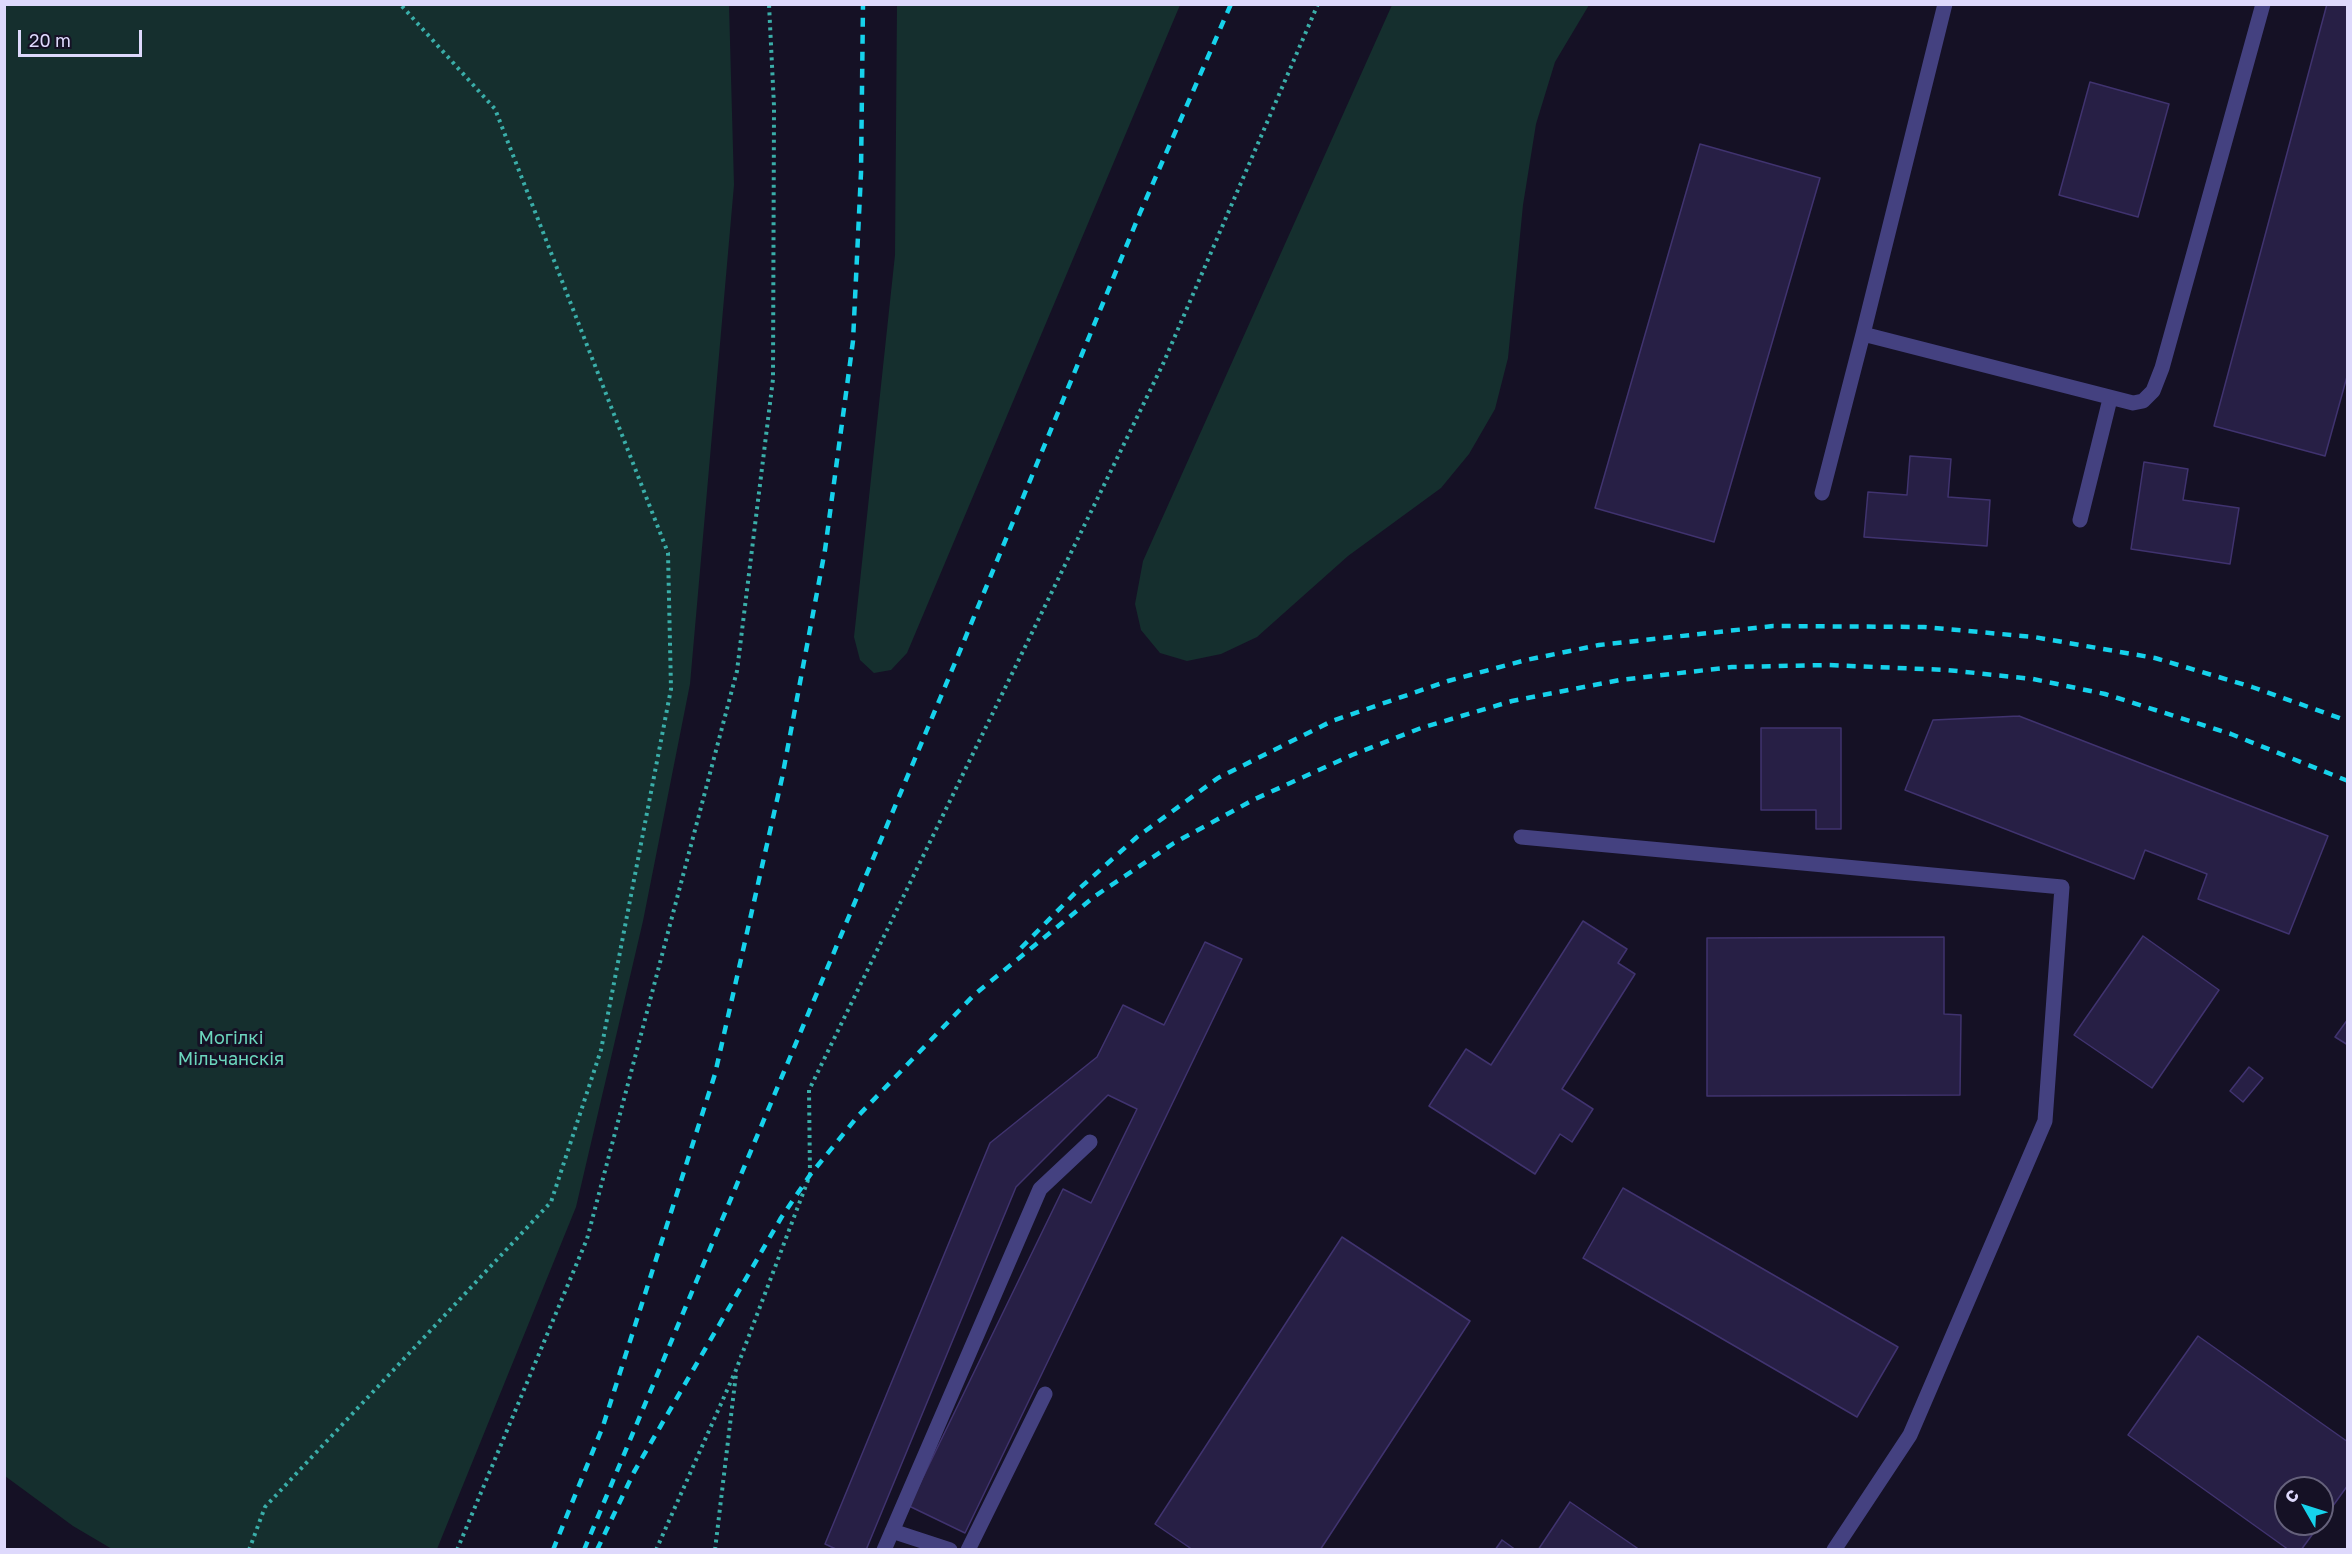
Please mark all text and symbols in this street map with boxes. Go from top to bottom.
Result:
scale bar [21,18,146,56]
text: 20 m [29,29,71,51]
park label: Могілкі Мільчанскія [178,1027,284,1070]
north arrow [2274,1476,2334,1536]
text: С [2280,1485,2303,1507]

